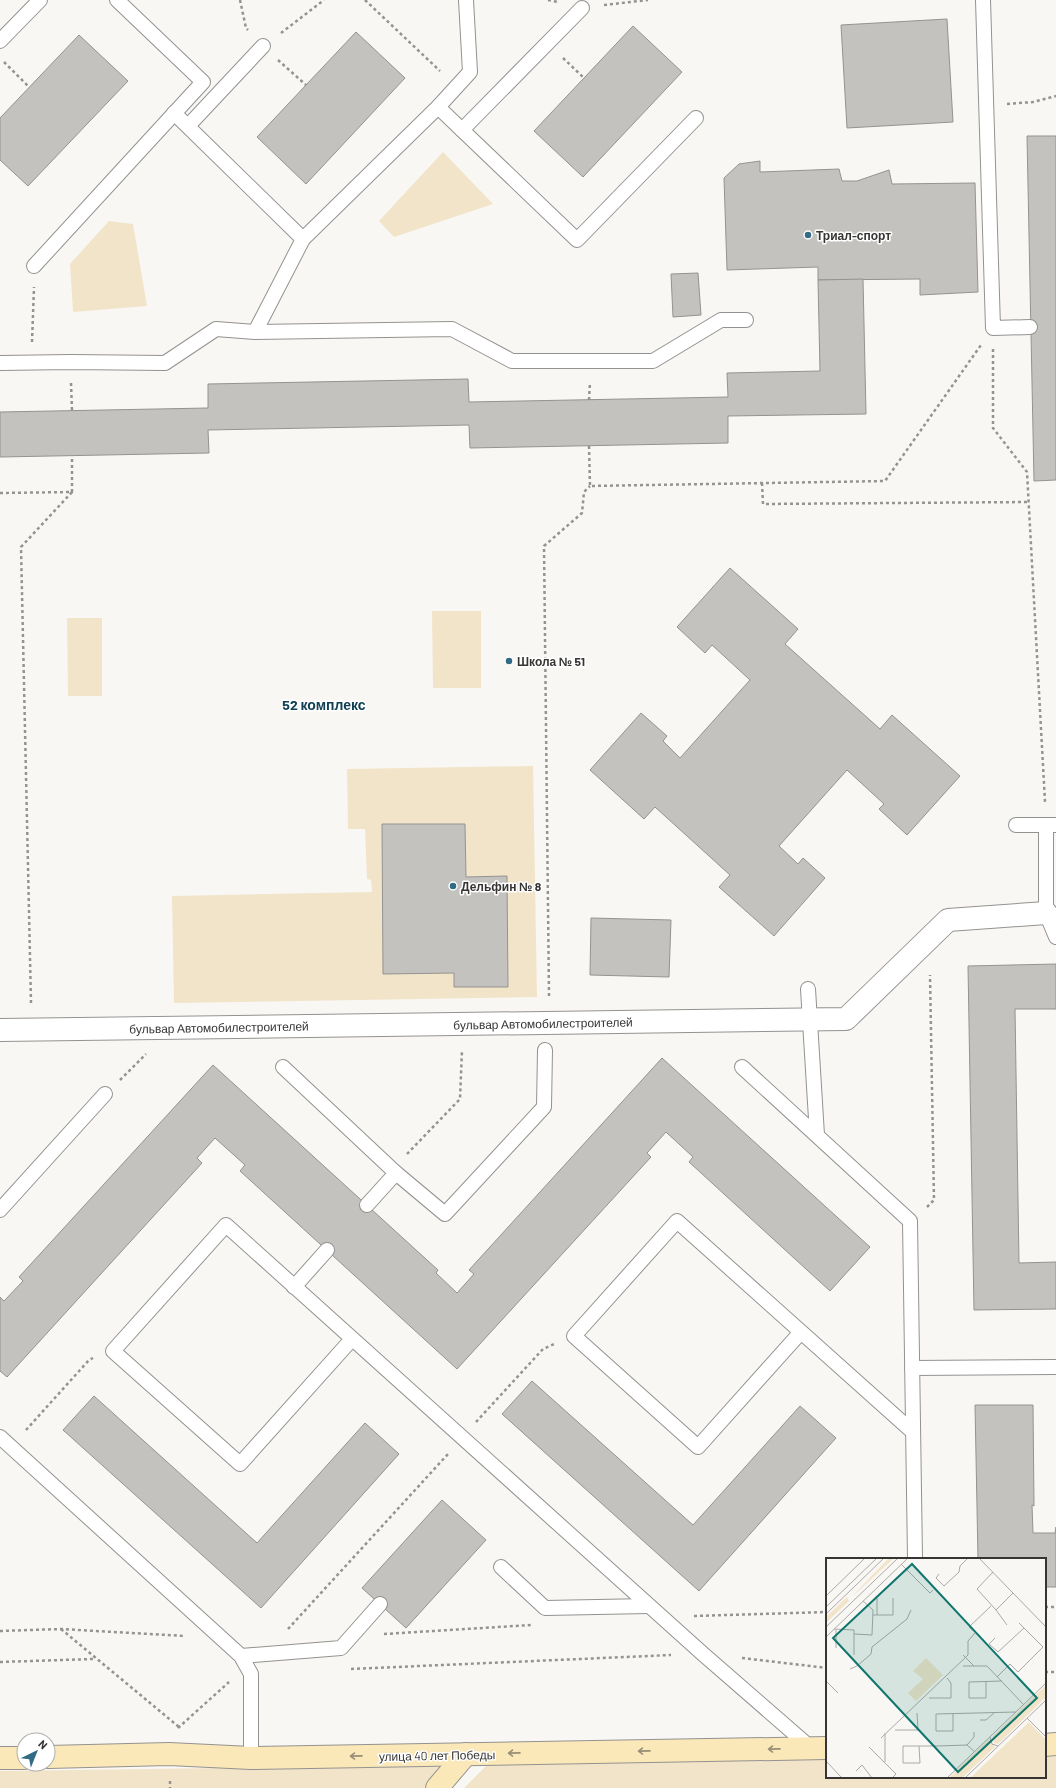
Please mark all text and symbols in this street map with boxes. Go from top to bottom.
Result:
place label: Триал-спорт [816,228,891,243]
marker: Триал-спорт [803,230,813,240]
place label: Школа № 51 [517,654,585,668]
marker: Школа № 51 [504,656,514,666]
district label: 52 комплекс [282,696,366,713]
place label: Дельфин № 8 [461,879,542,894]
marker: Дельфин № 8 [448,881,458,891]
street label: бульвар Автомобилестроителей [453,1014,633,1033]
street label: бульвар Автомобилестроителей [129,1018,309,1037]
inset map [826,1558,1046,1778]
north arrow [16,1732,56,1772]
text: N [36,1737,50,1752]
one-way arrow [768,1745,781,1753]
street label: улица 40 лет Победы [379,1747,495,1764]
one-way arrow [638,1747,651,1755]
one-way arrow [508,1750,521,1757]
one-way arrow [350,1752,363,1760]

